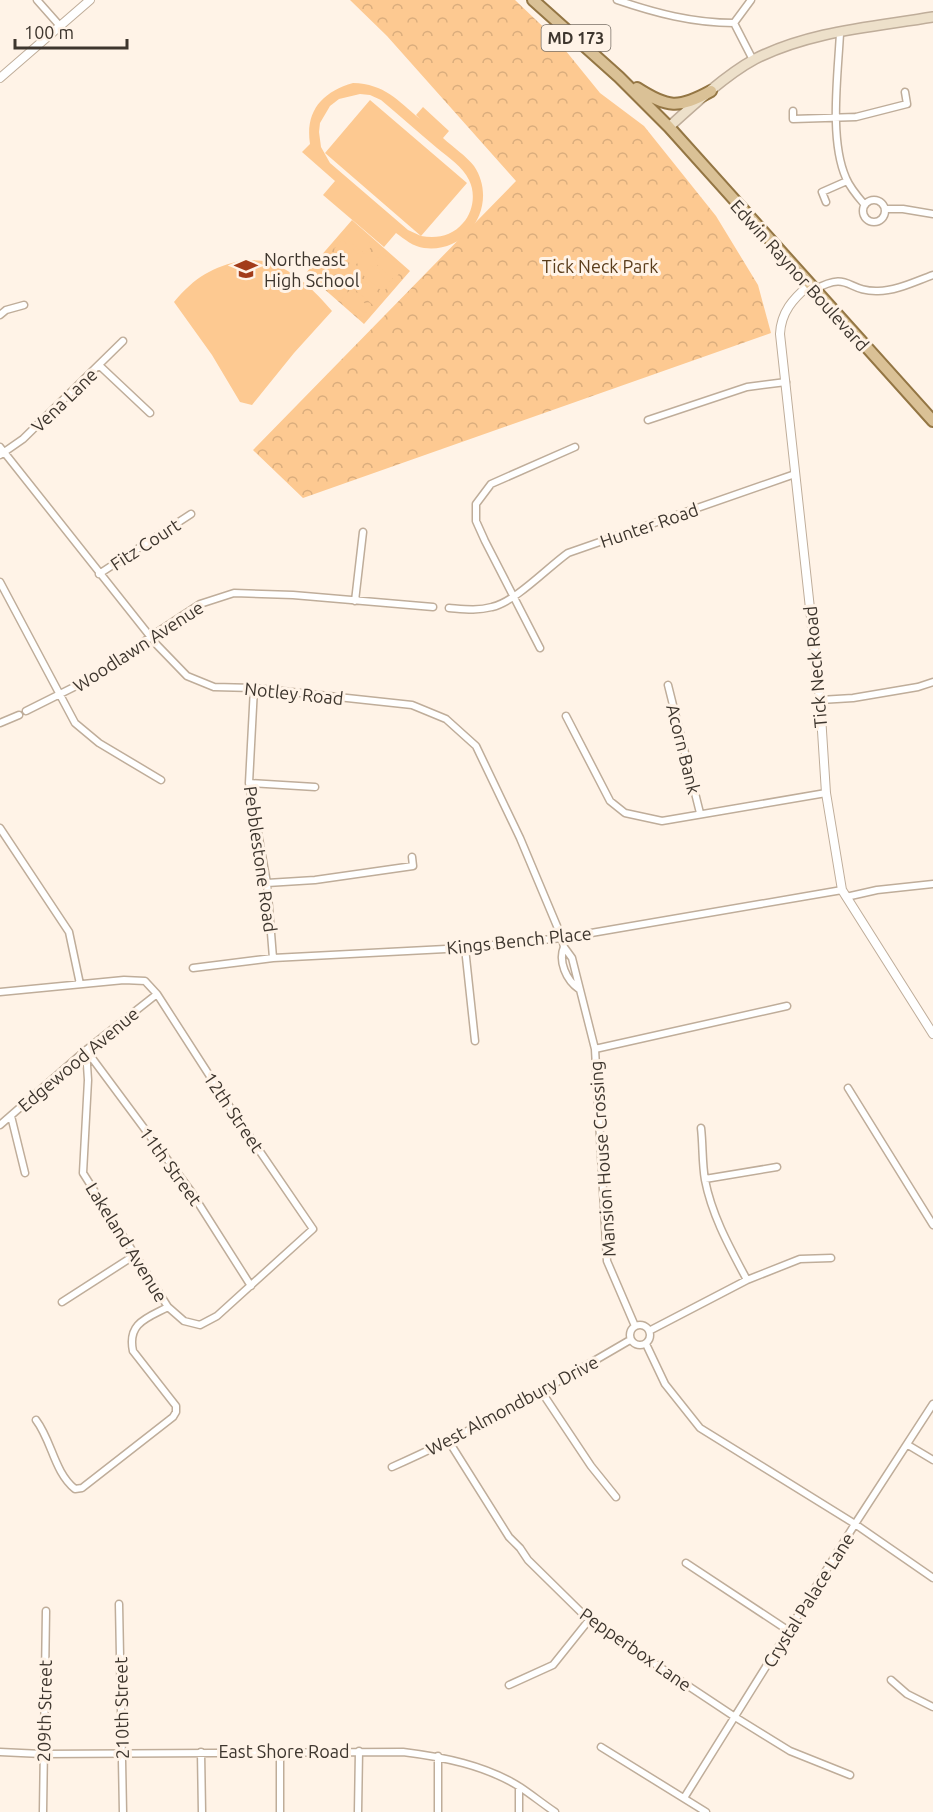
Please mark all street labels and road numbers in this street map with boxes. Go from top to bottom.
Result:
road number: MD 173 [542,25,610,51]
street label: Edwin Raynor Boulevard [727,195,873,355]
street label: Vena Lane [27,364,101,436]
street label: Hunter Road [597,499,701,551]
street label: Fitz Court [106,514,184,574]
street label: Woodlawn Avenue [69,597,207,695]
street label: Tick Neck Road [800,605,830,729]
street label: Notley Road [244,678,344,708]
street label: Acorn Bank [663,702,705,796]
street label: Pebblestone Road [241,785,281,933]
street label: Kings Bench Place [446,922,592,958]
street label: Edgewood Avenue [14,1003,142,1115]
street label: Mansion House Crossing [585,1060,619,1258]
street label: 12th Street [200,1068,268,1156]
street label: 11th Street [136,1123,206,1209]
street label: Lakeland Avenue [82,1179,172,1305]
street label: West Almondbury Drive [423,1351,601,1459]
street label: Crystal Palace Lane [759,1529,857,1671]
street label: Pepperbox Lane [577,1603,695,1695]
street label: 210th Street [110,1657,132,1759]
street label: 209th Street [33,1660,55,1762]
street label: East Shore Road [219,1741,349,1761]

